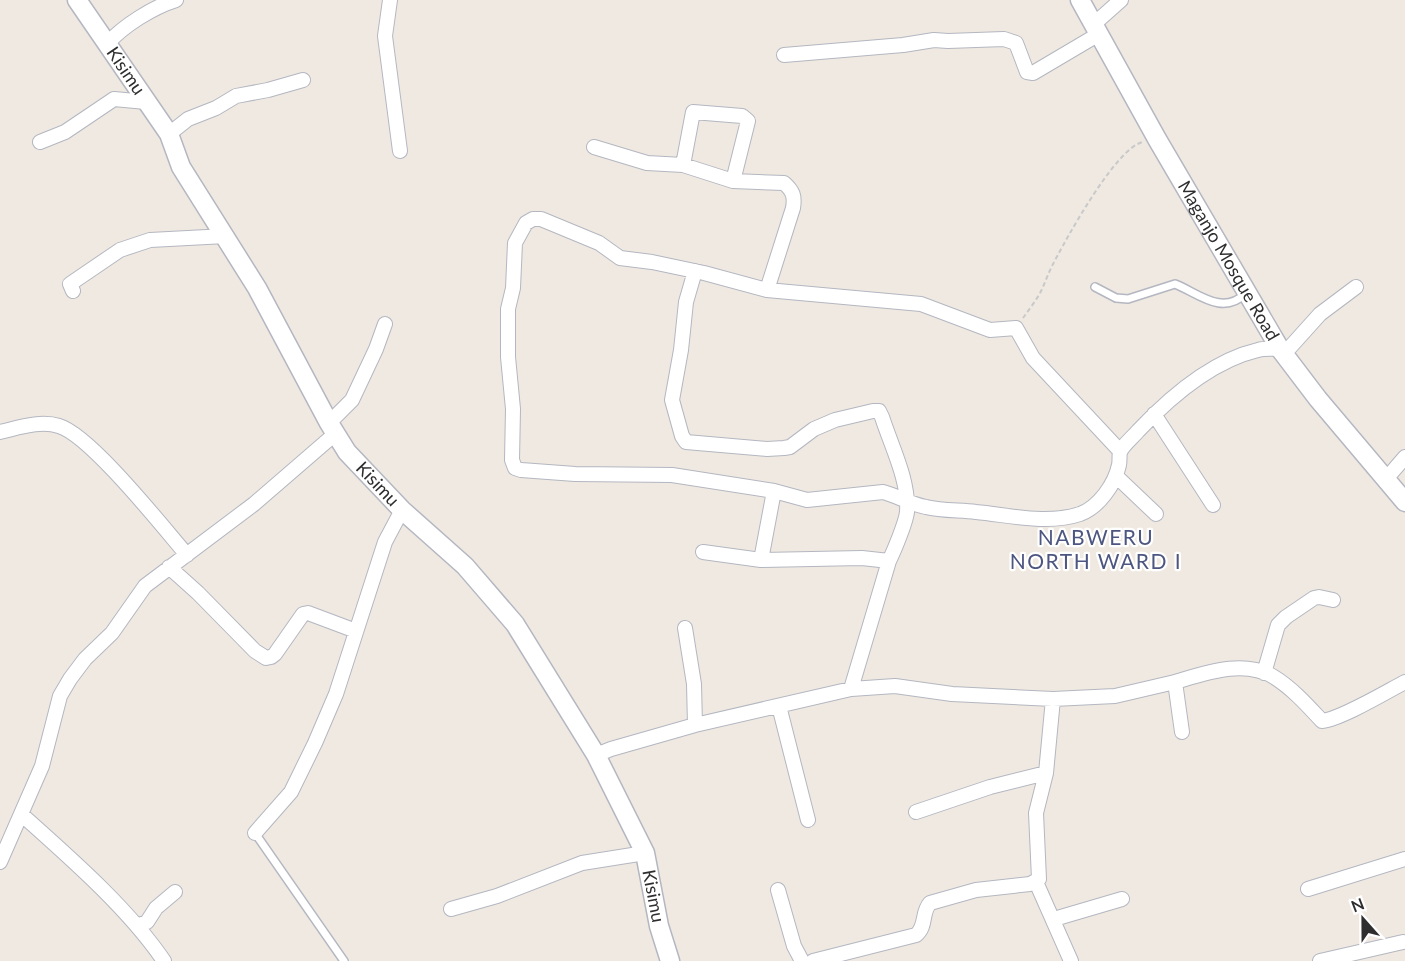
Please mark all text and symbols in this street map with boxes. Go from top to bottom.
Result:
street label: Kisimu [102,42,151,99]
street label: Maganjo Mosque Road [1174,176,1285,344]
street label: Kisimu [352,457,405,510]
district label: NABWERU NORTH WARD I [1010,524,1182,573]
street label: Kisimu [638,868,670,924]
north arrow [1333,889,1393,949]
text: N [1348,893,1367,916]

